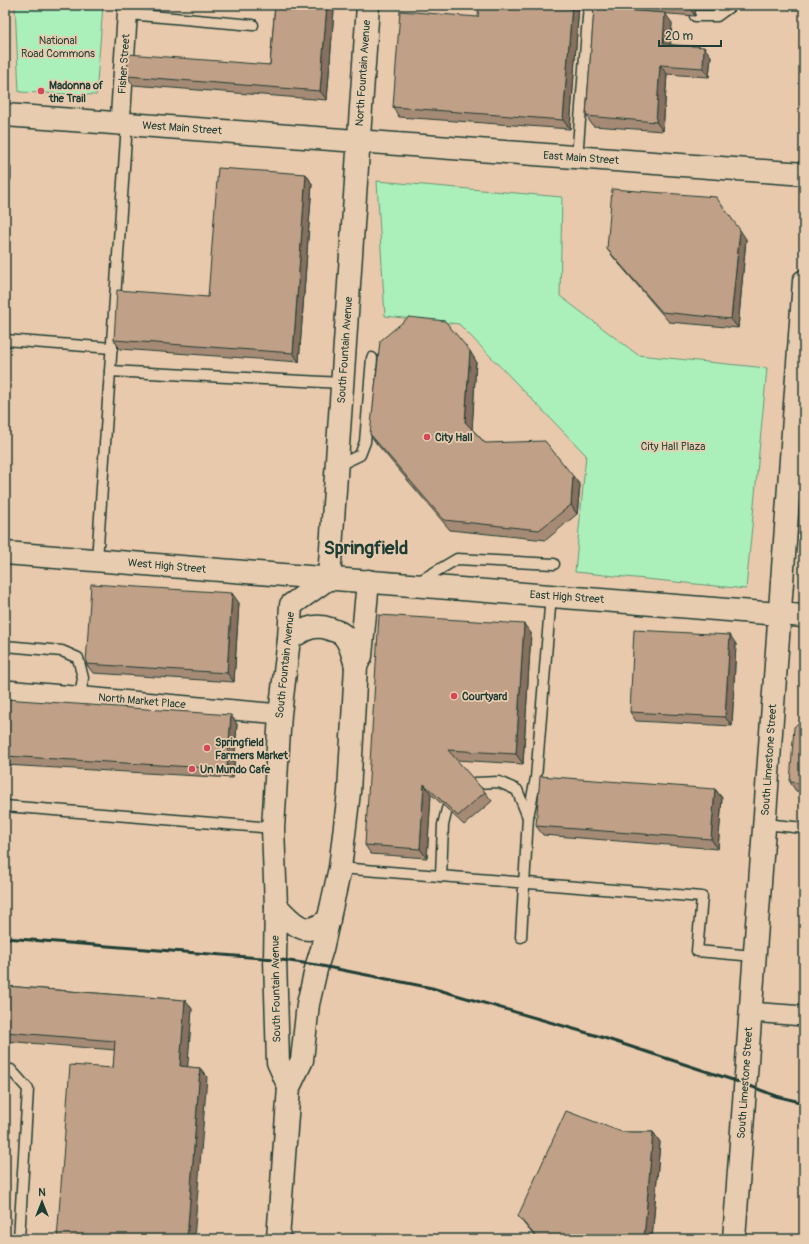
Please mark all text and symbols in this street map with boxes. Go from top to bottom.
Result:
street label: North Fountain Avenue [353,19,373,127]
scale bar [659,22,721,48]
text: 20 m [665,29,694,44]
street label: Fisher Street [115,33,133,94]
park label: National Road Commons [21,34,95,60]
place label: Madonna of the Trail [48,79,104,105]
marker: Madonna of the Trail [36,86,46,96]
street label: West Main Street [142,119,223,137]
street label: East Main Street [543,149,620,167]
street label: South Fountain Avenue [335,295,355,404]
place label: City Hall [435,431,473,444]
marker: City Hall [422,432,432,442]
park label: City Hall Plaza [641,440,705,453]
district label: Springfield [324,536,408,560]
street label: West High Street [127,556,207,576]
street label: East High Street [529,588,605,606]
street label: South Fountain Avenue [273,610,297,719]
place label: Courtyard [462,690,508,703]
street label: North Market Place [98,691,187,711]
marker: Courtyard [449,691,459,701]
street label: South Limestone Street [759,703,779,816]
place label: Springfield Farmers Market [215,736,288,762]
marker: Springfield Farmers Market [202,743,212,753]
place label: Un Mundo Cafe [200,763,271,776]
marker: Un Mundo Cafe [187,764,197,774]
street label: South Fountain Avenue [269,935,283,1043]
street label: South Limestone Street [735,1026,755,1139]
north arrow [22,1182,62,1222]
text: N [38,1186,46,1199]

